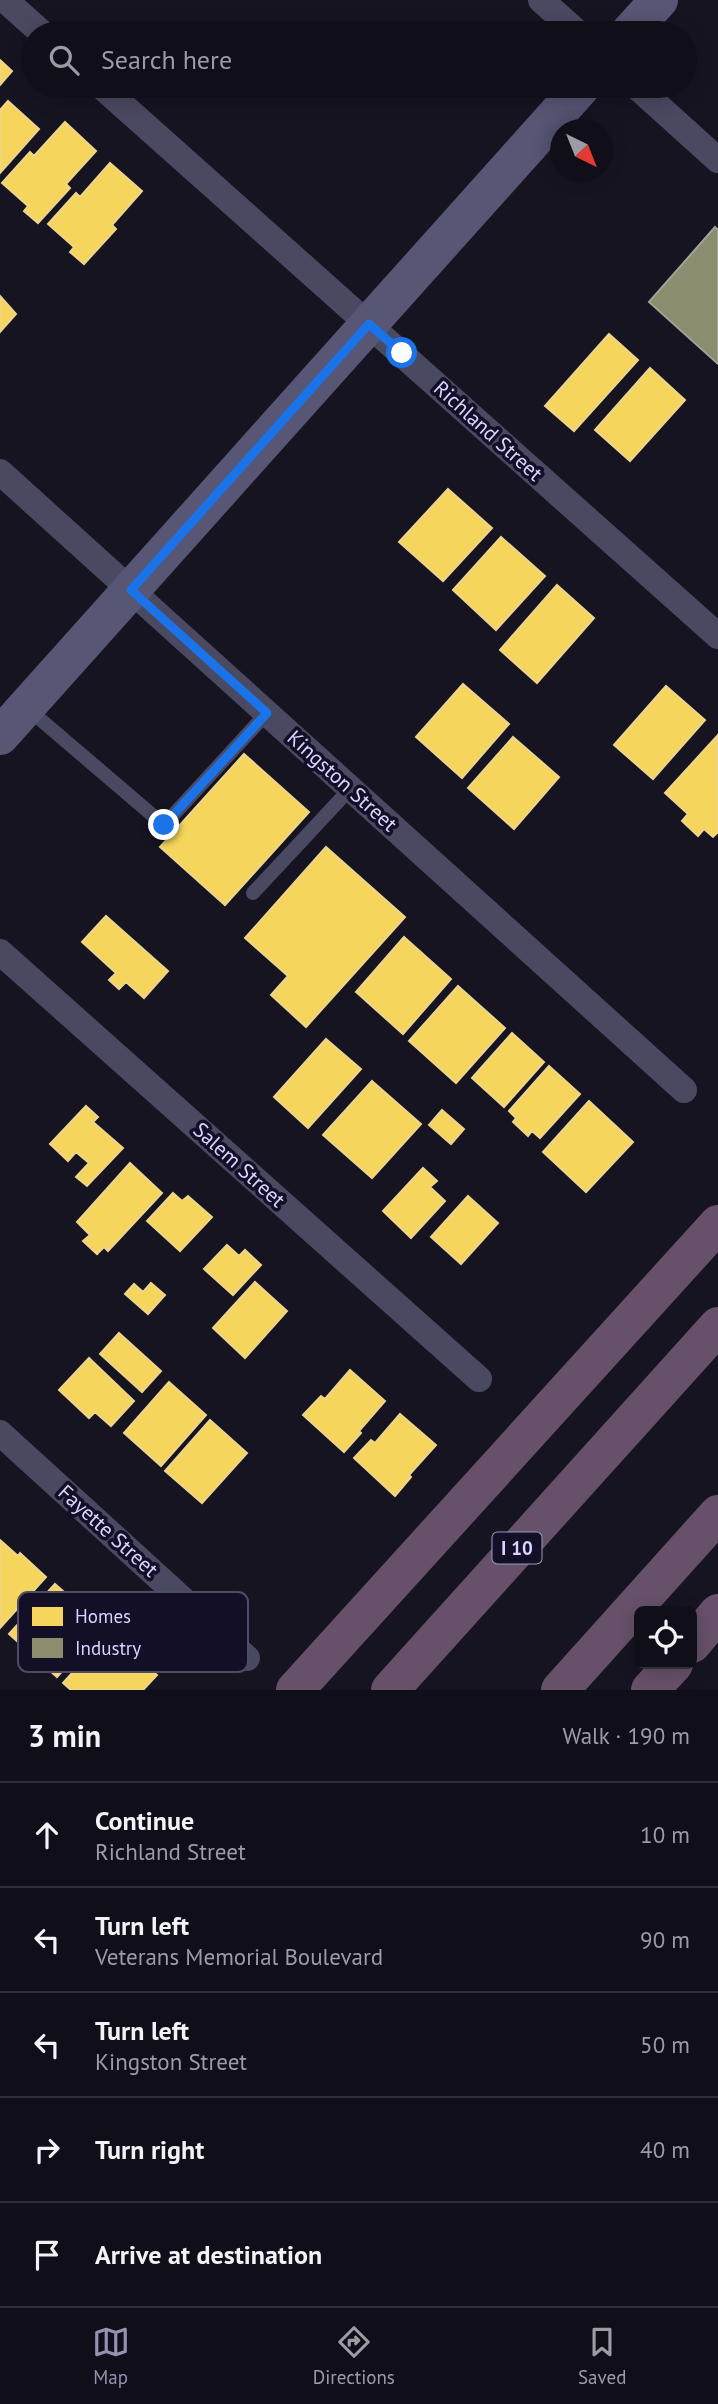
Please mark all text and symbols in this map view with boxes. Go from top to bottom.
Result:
search box [21,21,697,98]
icon: search [45,41,83,79]
text: Search here [101,43,232,76]
north arrow [550,119,613,182]
route start [386,337,417,368]
street label: Richland Street [428,375,549,487]
street label: Kingston Street [282,724,403,837]
route end [148,809,179,840]
street label: Salem Street [188,1116,291,1213]
street label: Fayette Street [53,1479,164,1583]
road number: I 10 [492,1532,542,1564]
legend [18,1592,248,1672]
text: Homes [75,1604,131,1628]
map controls [634,1606,697,1669]
button: locate [634,1606,697,1669]
text: Industry [75,1636,141,1660]
text: 3 min [28,1716,101,1755]
text: Walk · 190 m [563,1721,690,1750]
text: Continue [95,1804,194,1837]
icon: ahead [28,1816,66,1854]
text: 10 m [640,1820,690,1849]
text: Richland Street [95,1837,246,1866]
text: Turn left [95,1909,189,1942]
icon: left [28,1921,66,1959]
text: 90 m [640,1925,690,1954]
text: Veterans Memorial Boulevard [95,1942,383,1971]
text: Turn left [95,2014,189,2047]
icon: left [28,2026,66,2064]
text: 50 m [640,2030,690,2059]
text: Kingston Street [95,2047,247,2076]
icon: right [28,2131,66,2169]
text: Turn right [95,2133,204,2166]
text: 40 m [640,2135,690,2164]
icon: arrive [28,2236,66,2274]
text: Arrive at destination [95,2238,322,2271]
tab: Map [92,2323,130,2389]
tab: Directions [313,2323,395,2389]
tab: Saved [578,2323,626,2389]

